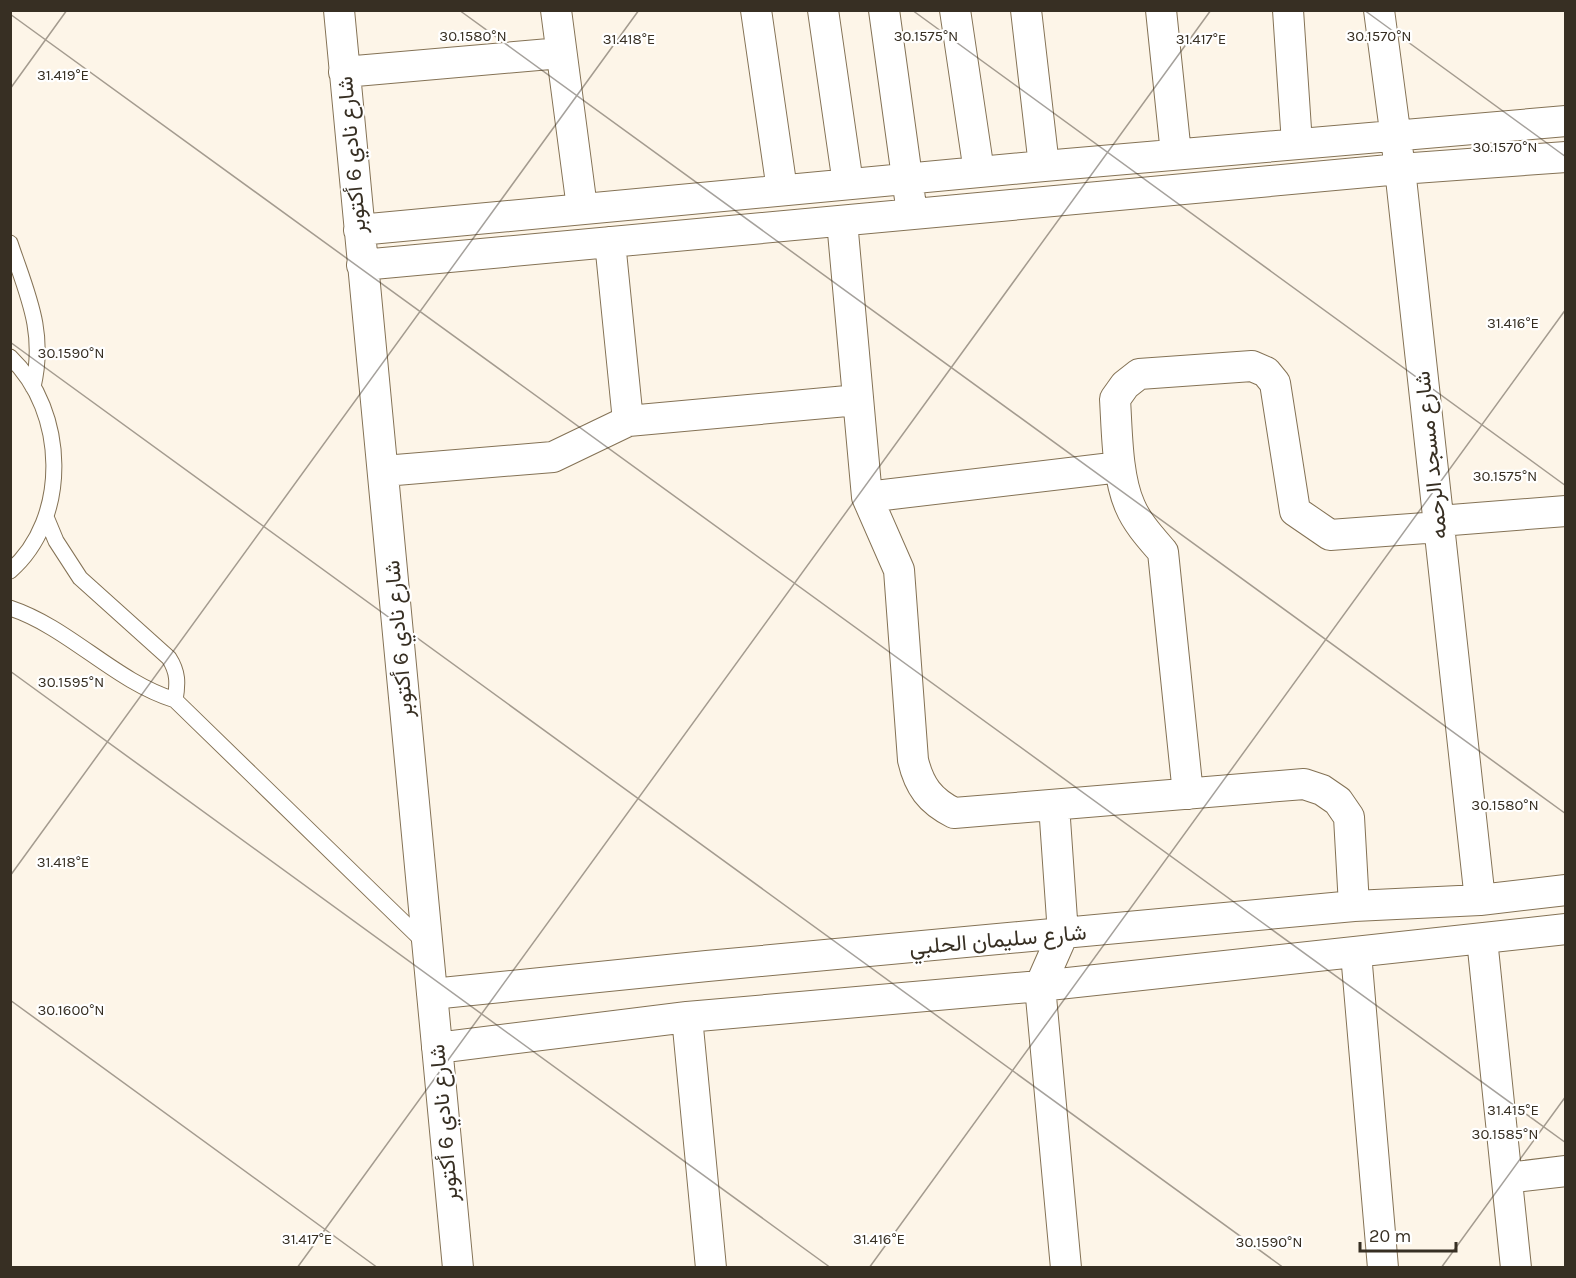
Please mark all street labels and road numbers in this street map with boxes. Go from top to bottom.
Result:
street label: شارع نادي 6 أكتوبر [332,75,377,236]
street label: شارع مسجد الرحمه [1409,370,1454,540]
street label: شارع نادي 6 أكتوبر [379,559,424,720]
street label: شارع سليمان الحلبي [908,919,1088,966]
street label: شارع نادي 6 أكتوبر [424,1043,469,1204]

